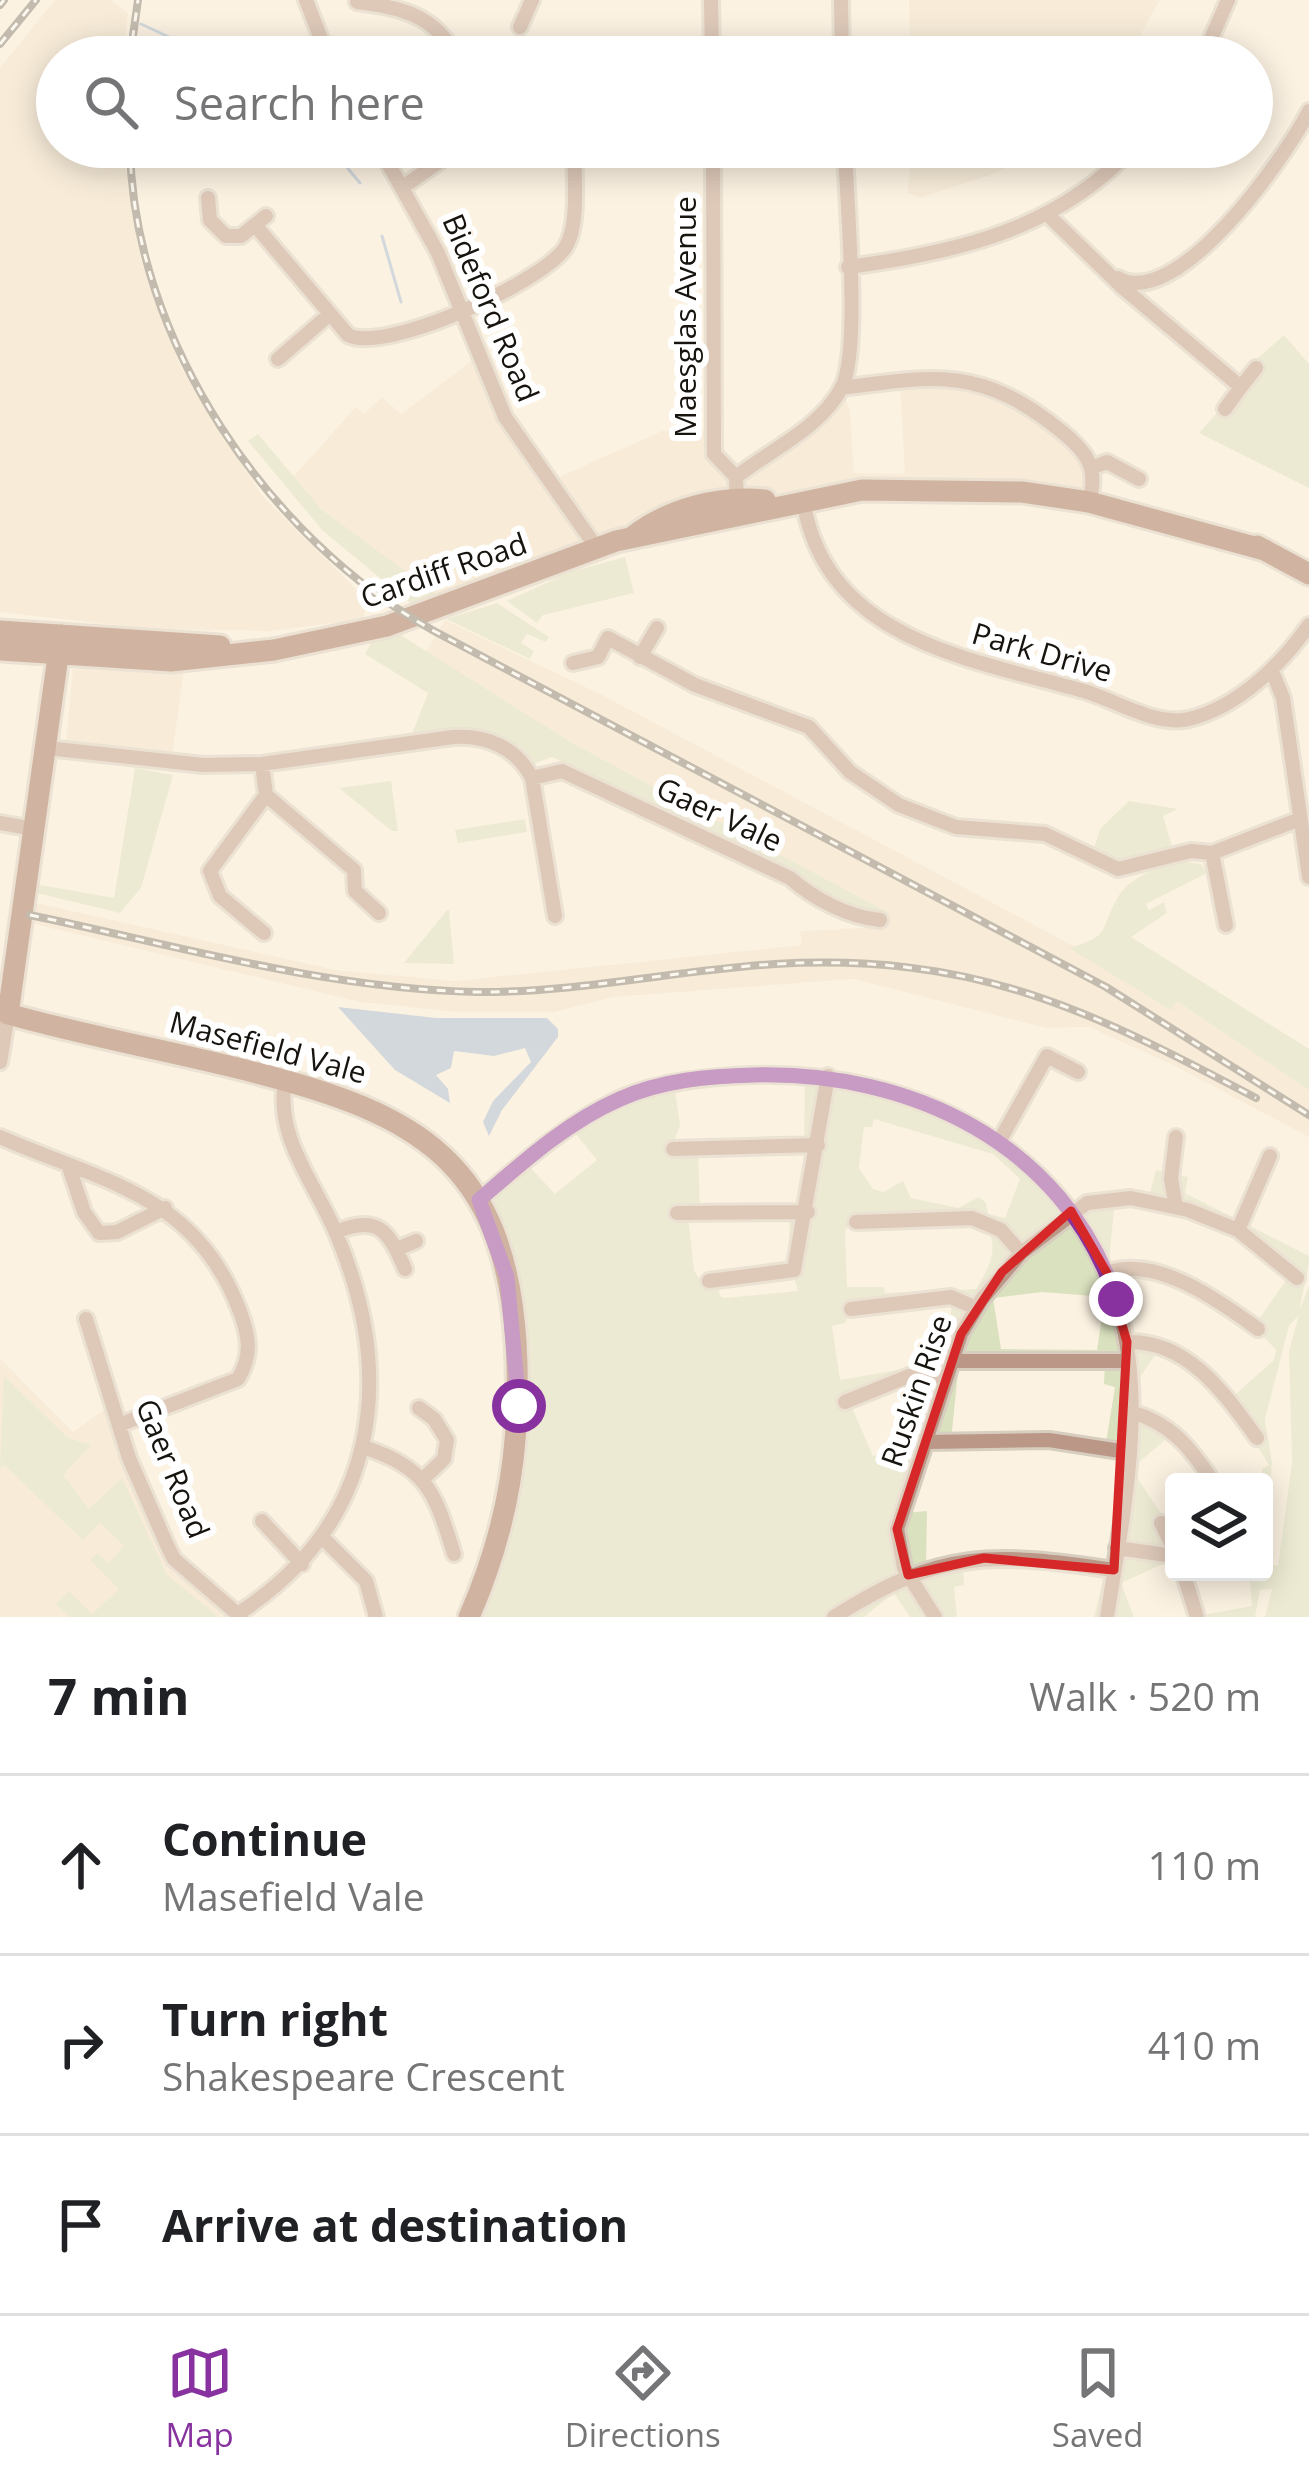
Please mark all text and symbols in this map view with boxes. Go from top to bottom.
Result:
search box [36,36,1273,168]
icon: search [78,69,144,135]
text: Search here [174,72,425,133]
street label: Maesglas Avenue [664,196,705,438]
street label: Bideford Road [433,207,549,408]
street label: Cardiff Road [355,522,532,617]
street label: Park Drive [968,612,1117,691]
street label: Gaer Vale [650,767,789,861]
street label: Masefield Vale [166,1001,371,1092]
route end [1089,1272,1143,1326]
street label: Ruskin Rise [870,1309,961,1472]
route start [492,1379,546,1433]
street label: Gaer Road [127,1393,220,1544]
map controls [1165,1473,1273,1581]
button: layers [1165,1473,1273,1581]
text: 7 min [48,1660,190,1730]
text: Walk · 520 m [1029,1669,1261,1722]
text: Continue [162,1808,367,1869]
icon: ahead [48,1832,114,1898]
text: 110 m [1148,1838,1261,1891]
text: Masefield Vale [162,1869,425,1922]
text: Turn right [162,1988,388,2049]
icon: right [48,2012,114,2078]
text: 410 m [1148,2018,1261,2071]
text: Shakespeare Crescent [162,2049,565,2102]
icon: arrive [48,2192,114,2258]
text: Arrive at destination [162,2194,628,2255]
tab: Map [166,2340,234,2457]
tab: Directions [565,2340,721,2457]
tab: Saved [1052,2340,1143,2457]

